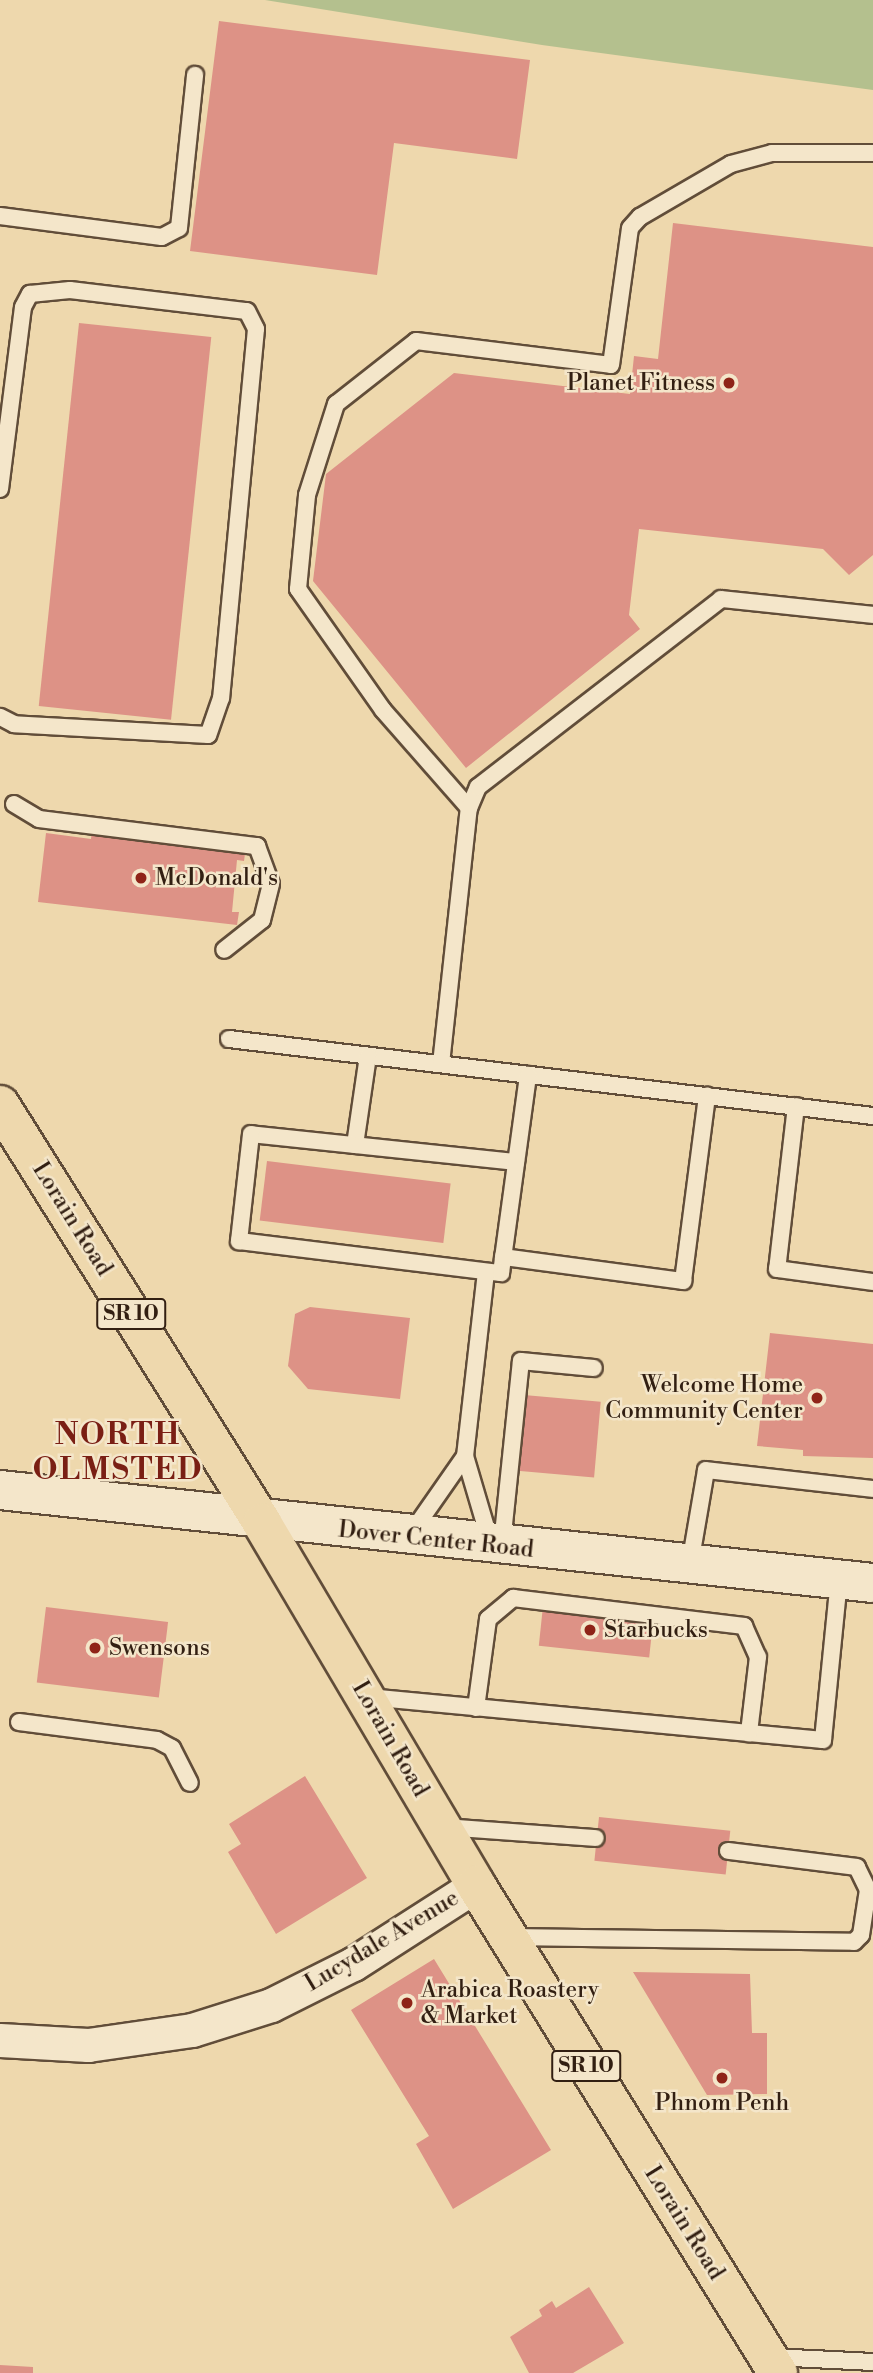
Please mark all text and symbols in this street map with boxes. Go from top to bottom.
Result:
place label: Planet Fitness [567,369,715,397]
marker: Planet Fitness [721,375,737,391]
place label: McDonald's [155,864,278,892]
marker: McDonald's [133,870,149,886]
street label: Lorain Road [26,1157,118,1281]
road number: SR 10 [96,1296,166,1332]
place label: Welcome Home Community Center [605,1371,803,1425]
marker: Welcome Home Community Center [809,1390,825,1406]
district label: NORTH OLMSTED [34,1417,202,1488]
street label: Dover Center Road [337,1516,535,1564]
place label: Starbucks [604,1616,708,1644]
marker: Starbucks [582,1622,598,1638]
place label: Swensons [109,1634,210,1662]
marker: Swensons [87,1640,103,1656]
street label: Lorain Road [346,1676,434,1802]
street label: Lucydale Avenue [300,1884,464,1998]
place label: Arabica Roastery & Market [421,1976,599,2030]
marker: Arabica Roastery & Market [399,1995,415,2011]
road number: SR 10 [551,2048,621,2084]
marker: Phnom Penh [714,2070,730,2086]
place label: Phnom Penh [655,2089,789,2117]
street label: Lorain Road [638,2161,730,2285]

